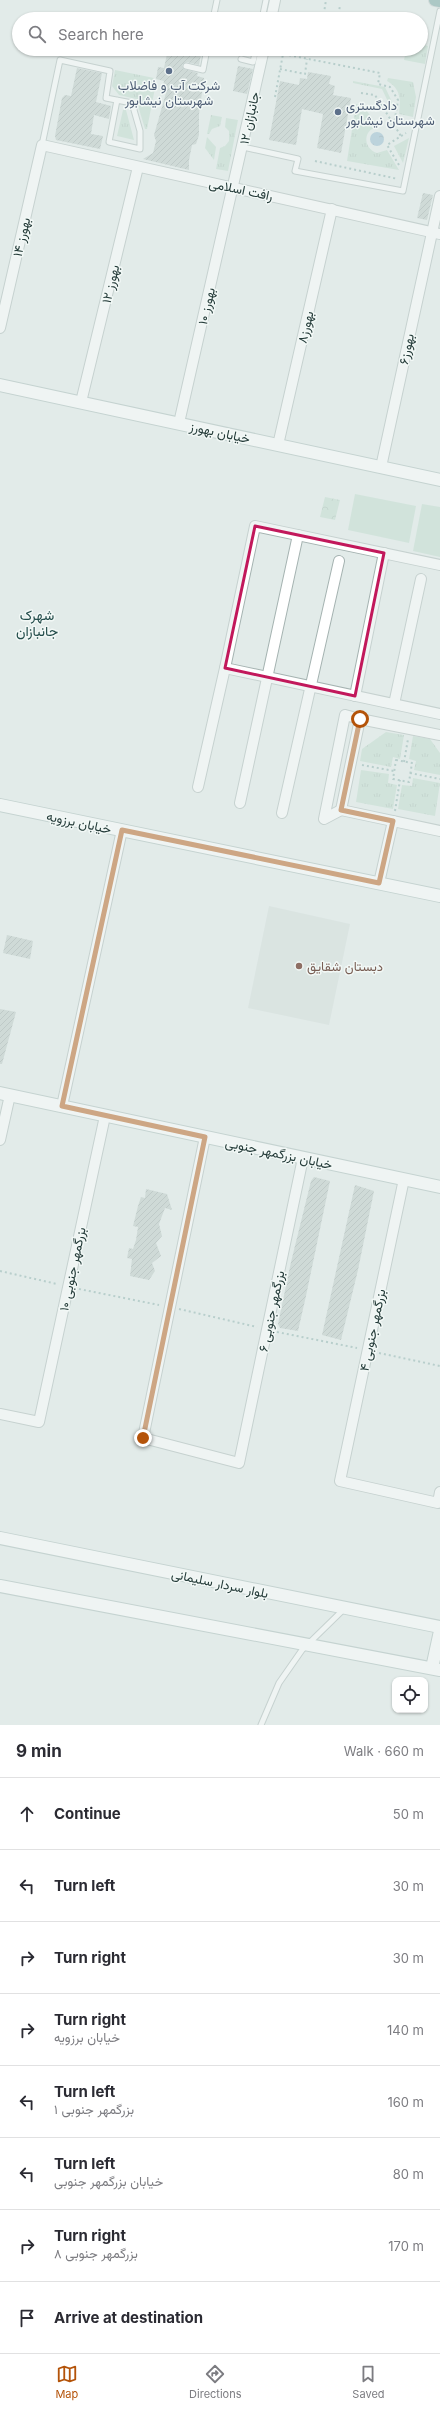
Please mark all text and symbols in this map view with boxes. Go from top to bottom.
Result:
search box [12,12,428,56]
icon: search [26,23,48,45]
text: Search here [58,25,144,44]
marker: شرکت آب و فاضلاب شهرستان نیشابور [164,66,174,76]
place label: شرکت آب و فاضلاب شهرستان نیشابور [118,77,220,109]
street label: جانبازان ۱۲ [236,90,263,146]
place label: دادگستری شهرستان نیشابور [345,97,435,129]
marker: دادگستری شهرستان نیشابور [333,107,343,117]
street label: رافت اسلامی [207,174,274,205]
street label: بهورز ۱۴ [9,216,34,258]
street label: بهورز ۱۲ [98,263,123,305]
street label: بهورز ۱۰ [194,286,219,326]
street label: بهورز۸ [294,309,317,345]
street label: بهورز۶ [395,332,418,366]
street label: خیابان بهورز [187,418,252,447]
district label: شهرک جانبازان [16,606,58,640]
route start [351,710,369,728]
street label: خیابان برزویه [45,807,113,838]
place label: دبستان شقایق [307,958,383,975]
marker: دبستان شقایق [294,961,304,971]
street label: خیابان بزرگمهر جنوبی [224,1134,334,1173]
street label: بزرگمهر جنوبی ۱۰ [55,1225,90,1313]
street label: بزرگمهر جنوبی ۶ [255,1269,288,1353]
street label: بزرگمهر جنوبی ۴ [355,1287,390,1373]
route end [134,1429,152,1447]
street label: بلوار سردار سلیمانی [170,1565,270,1602]
map controls [392,1677,428,1713]
button: locate [392,1677,428,1713]
text: 9 min [16,1741,62,1761]
text: Walk · 660 m [344,1743,424,1759]
icon: ahead [16,1803,38,1825]
text: Continue [54,1804,121,1823]
text: 50 m [393,1806,424,1822]
icon: left [16,1875,38,1897]
text: Turn left [54,1876,115,1895]
text: 30 m [393,1878,424,1894]
icon: right [16,1947,38,1969]
text: Turn right [54,1948,126,1967]
text: 30 m [393,1950,424,1966]
text: Turn right [54,2010,126,2029]
icon: right [16,2019,38,2041]
text: 140 m [387,2022,424,2038]
text: خیابان برزویه [54,2029,120,2045]
text: Turn left [54,2082,115,2101]
icon: left [16,2091,38,2113]
text: 160 m [387,2094,424,2110]
text: بزرگمهر جنوبی ۱ [54,2101,134,2117]
text: Turn left [54,2154,115,2173]
icon: left [16,2163,38,2185]
text: 80 m [393,2166,424,2182]
text: خیابان بزرگمهر جنوبی [54,2173,163,2189]
text: Turn right [54,2226,126,2245]
icon: right [16,2235,38,2257]
text: 170 m [388,2238,424,2254]
text: بزرگمهر جنوبی ۸ [54,2245,138,2261]
icon: arrive [16,2307,38,2329]
text: Arrive at destination [54,2308,203,2327]
tab: Map [55,2363,78,2401]
tab: Directions [189,2363,242,2401]
tab: Saved [352,2363,385,2401]

